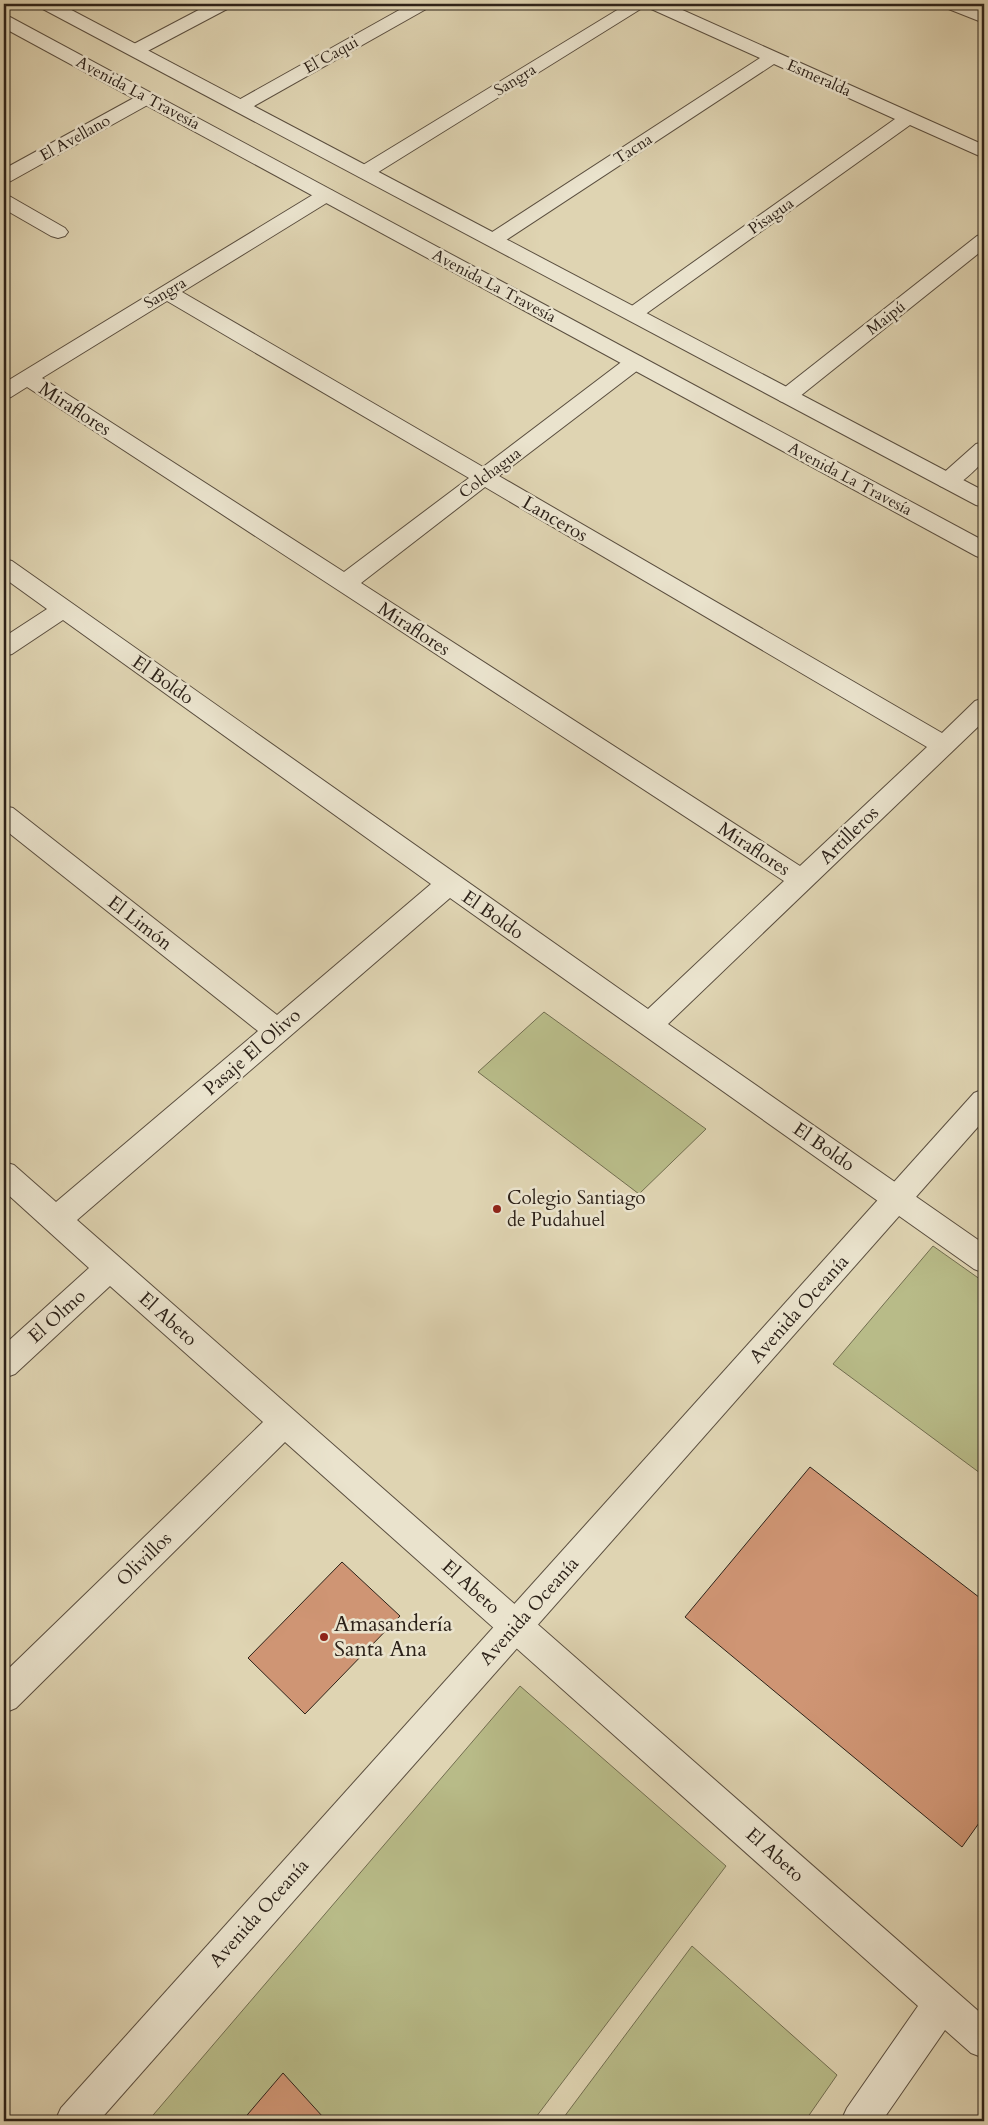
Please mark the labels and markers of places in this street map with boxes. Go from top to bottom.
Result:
place label: Colegio Santiago de Pudahuel [507,1185,646,1233]
marker: Colegio Santiago de Pudahuel [491,1203,503,1215]
place label: Amasandería Santa Ana [334,1609,453,1664]
marker: Amasandería Santa Ana [318,1631,330,1643]

